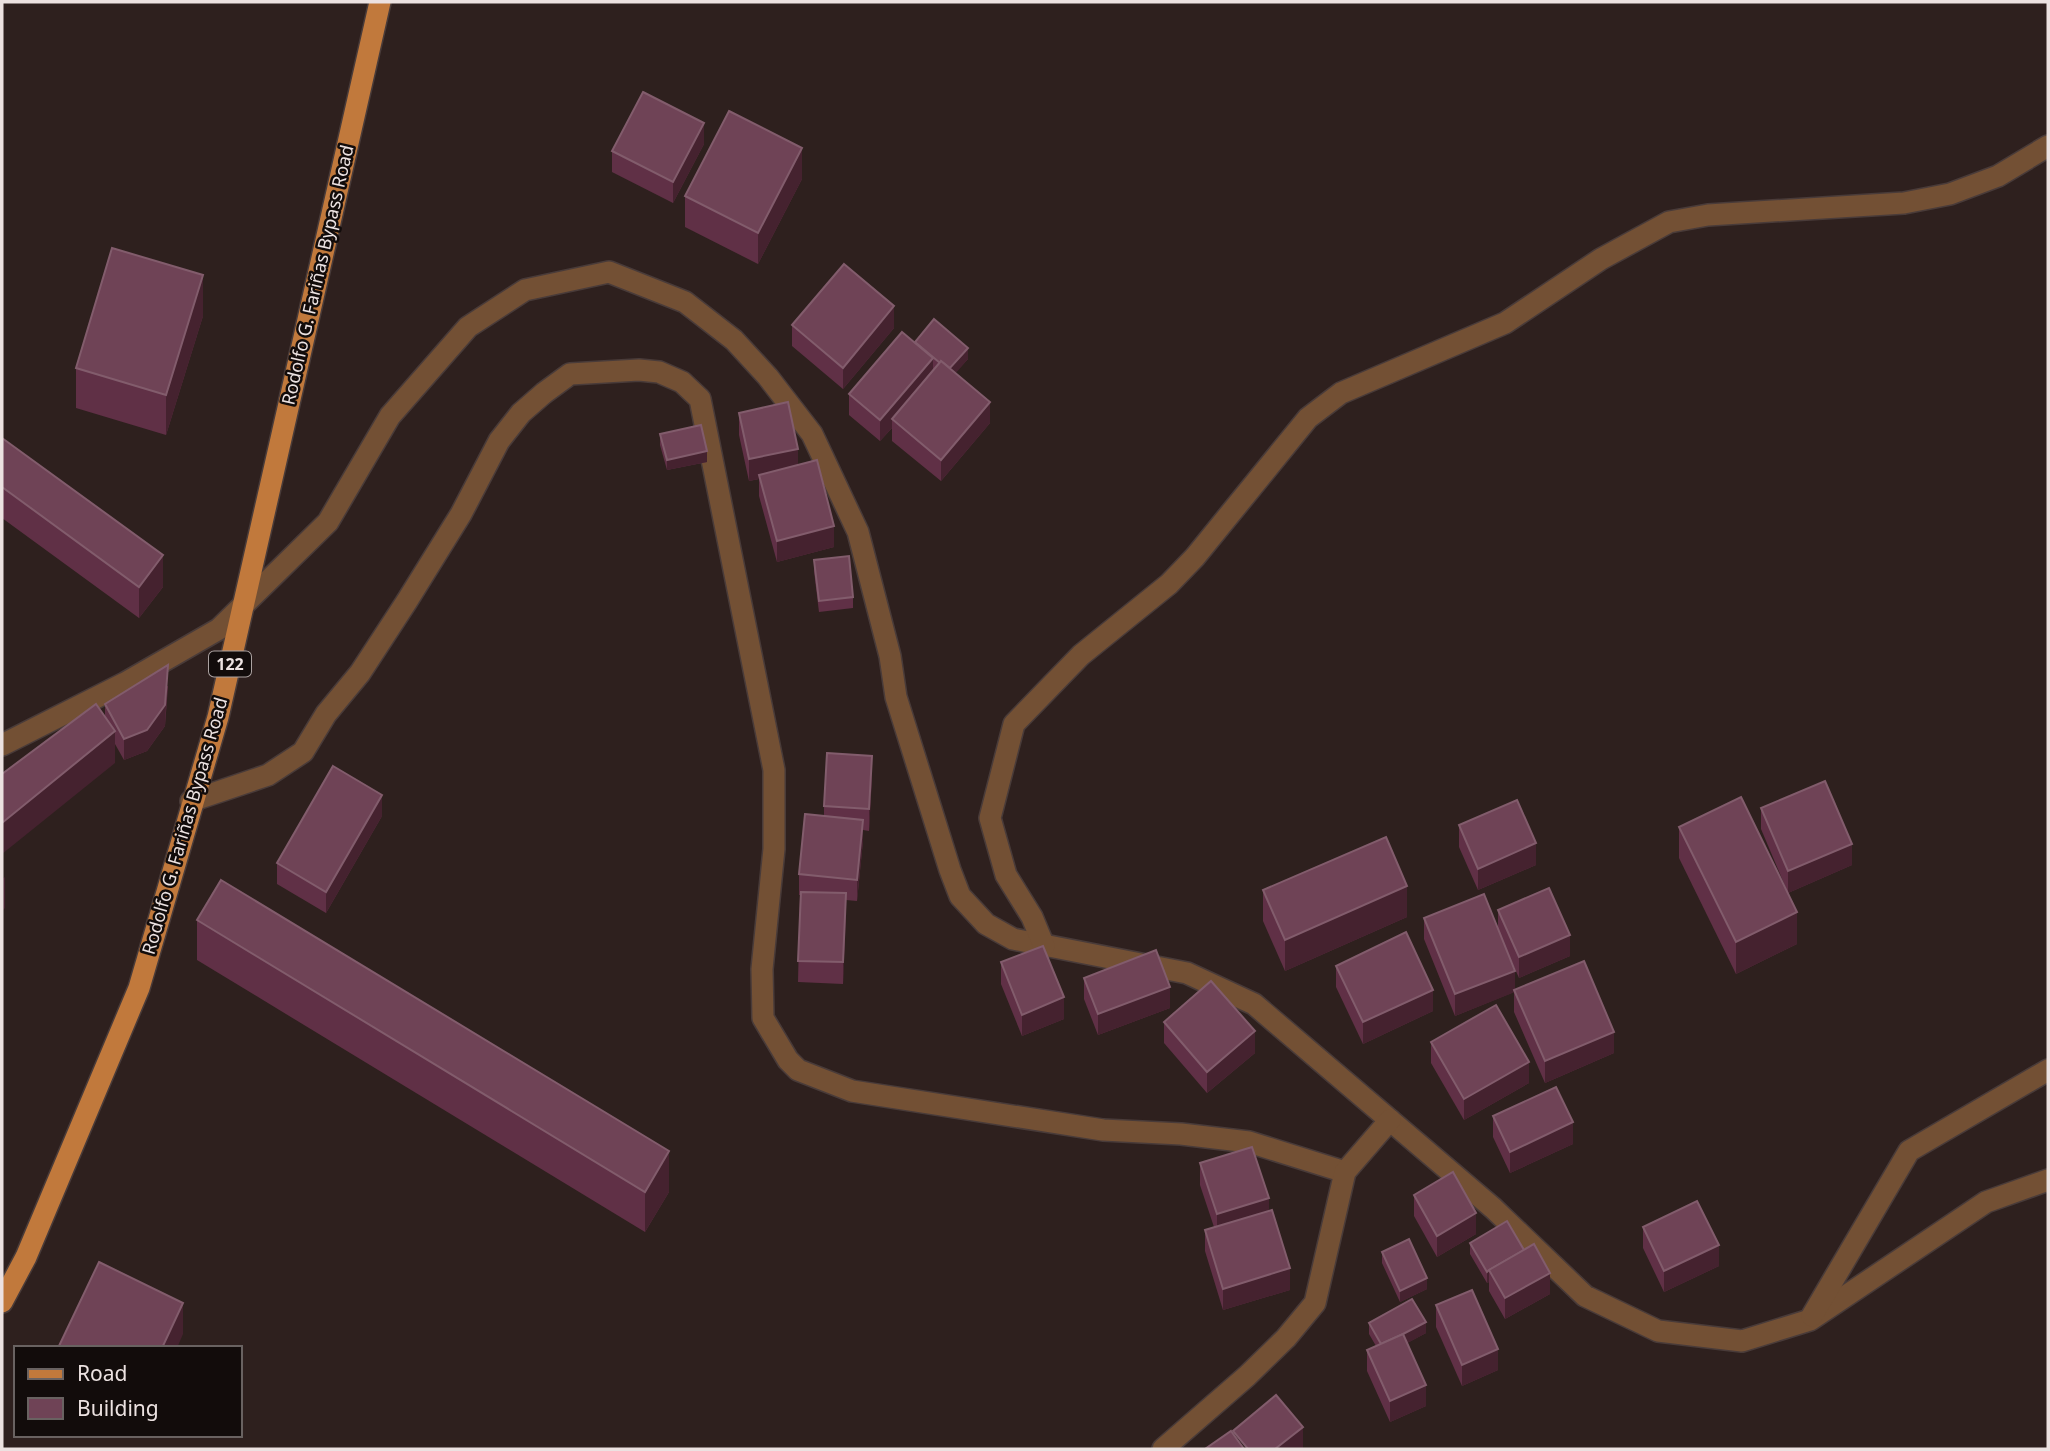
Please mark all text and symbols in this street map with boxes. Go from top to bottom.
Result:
street label: Rodolfo G. Fariñas Bypass Road [275,142,359,407]
road number: 122 [209,652,251,677]
street label: Rodolfo G. Fariñas Bypass Road [136,694,232,957]
legend [14,1346,242,1437]
text: Road [77,1359,127,1387]
text: Building [77,1394,159,1422]

